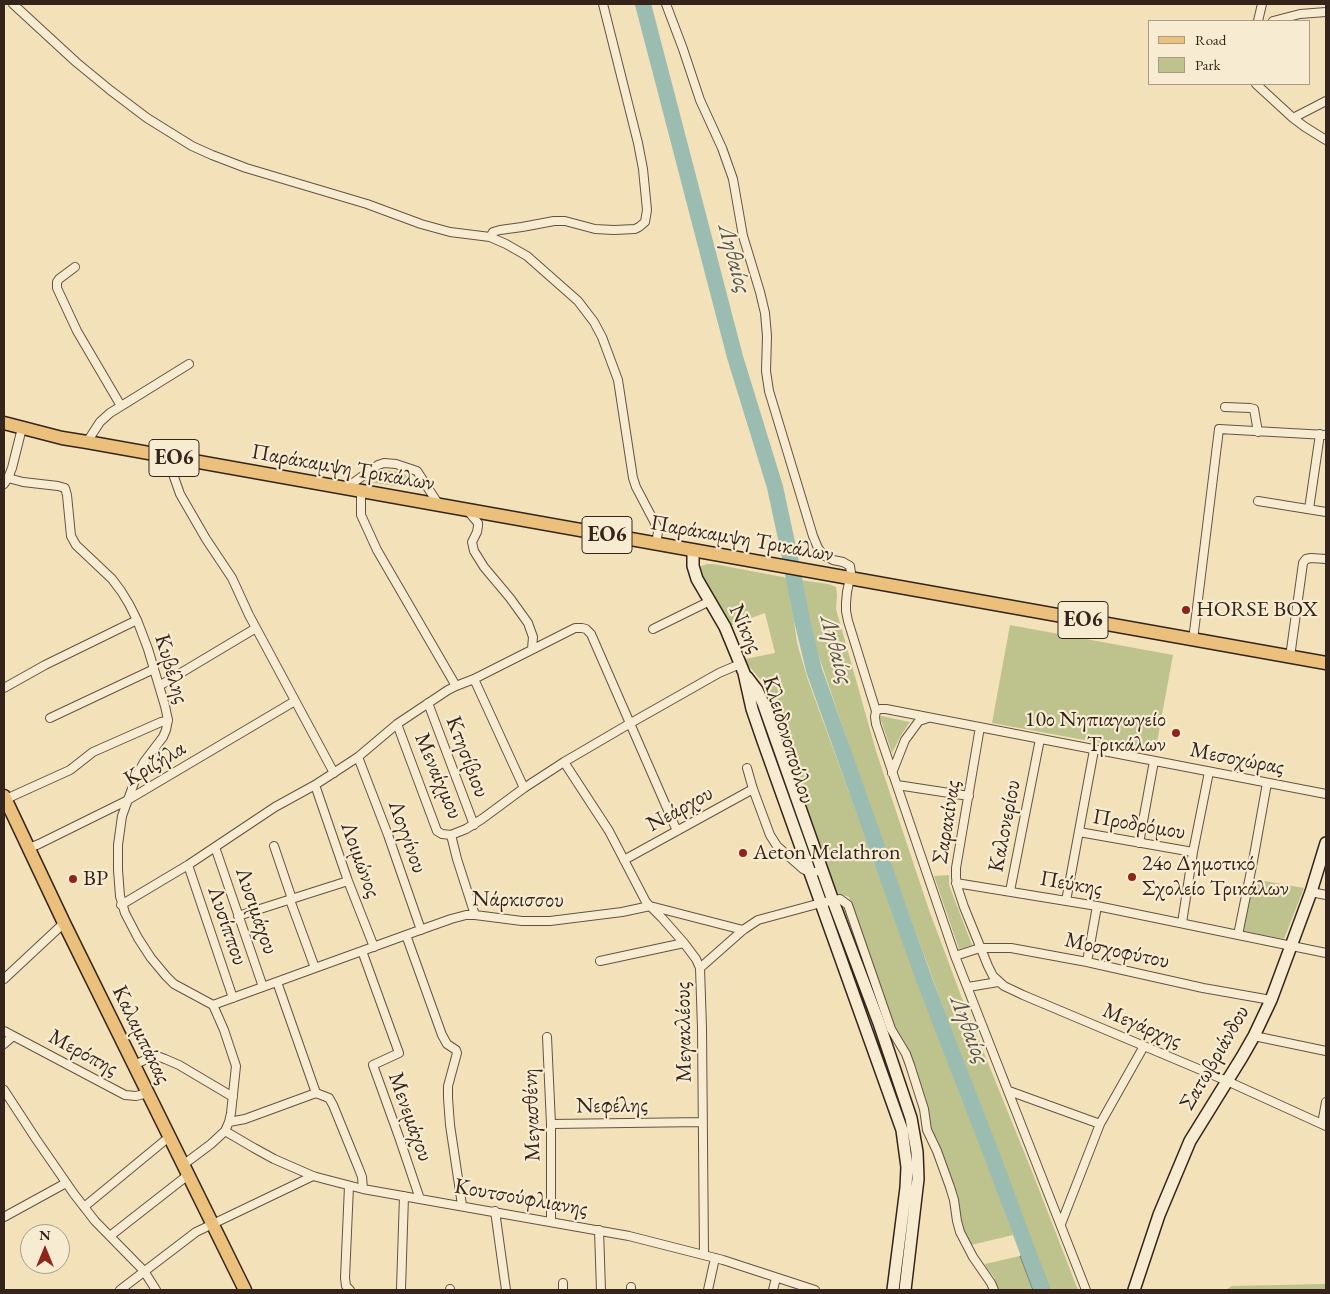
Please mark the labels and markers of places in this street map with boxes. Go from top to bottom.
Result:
place label: HORSE BOX [1196,597,1318,623]
marker: HORSE BOX [1180,604,1192,616]
place label: 10ο Νηπιαγωγείο Τρικάλων [1025,707,1166,758]
marker: 10ο Νηπιαγωγείο Τρικάλων [1170,727,1182,739]
place label: Aeton Melathron [753,840,901,866]
marker: Aeton Melathron [737,847,749,859]
place label: 24ο Δημοτικό Σχολείο Τρικάλων [1142,851,1289,902]
place label: BP [83,866,108,892]
marker: 24ο Δημοτικό Σχολείο Τρικάλων [1126,871,1138,883]
marker: BP [67,873,79,885]

